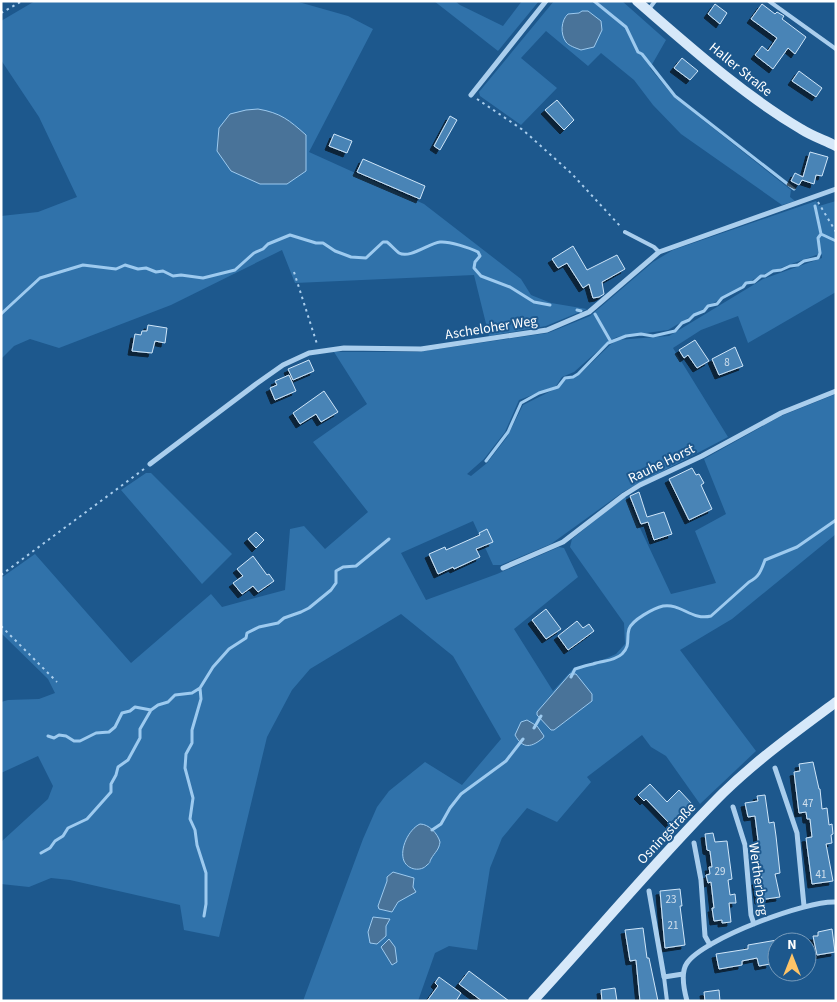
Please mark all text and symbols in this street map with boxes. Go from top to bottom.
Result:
street label: Haller Straße [704,38,776,102]
street label: Ascheloher Weg [444,311,539,345]
house number: 8 [724,355,730,370]
street label: Rauhe Horst [625,439,698,489]
house number: 47 [803,796,813,811]
street label: Osningstraße [633,798,701,869]
street label: Wertherberg [743,841,773,917]
house number: 29 [715,864,725,879]
house number: 41 [816,867,826,882]
house number: 23 [666,892,676,907]
house number: 21 [668,918,678,933]
north arrow [767,932,817,982]
text: N [787,935,797,955]

